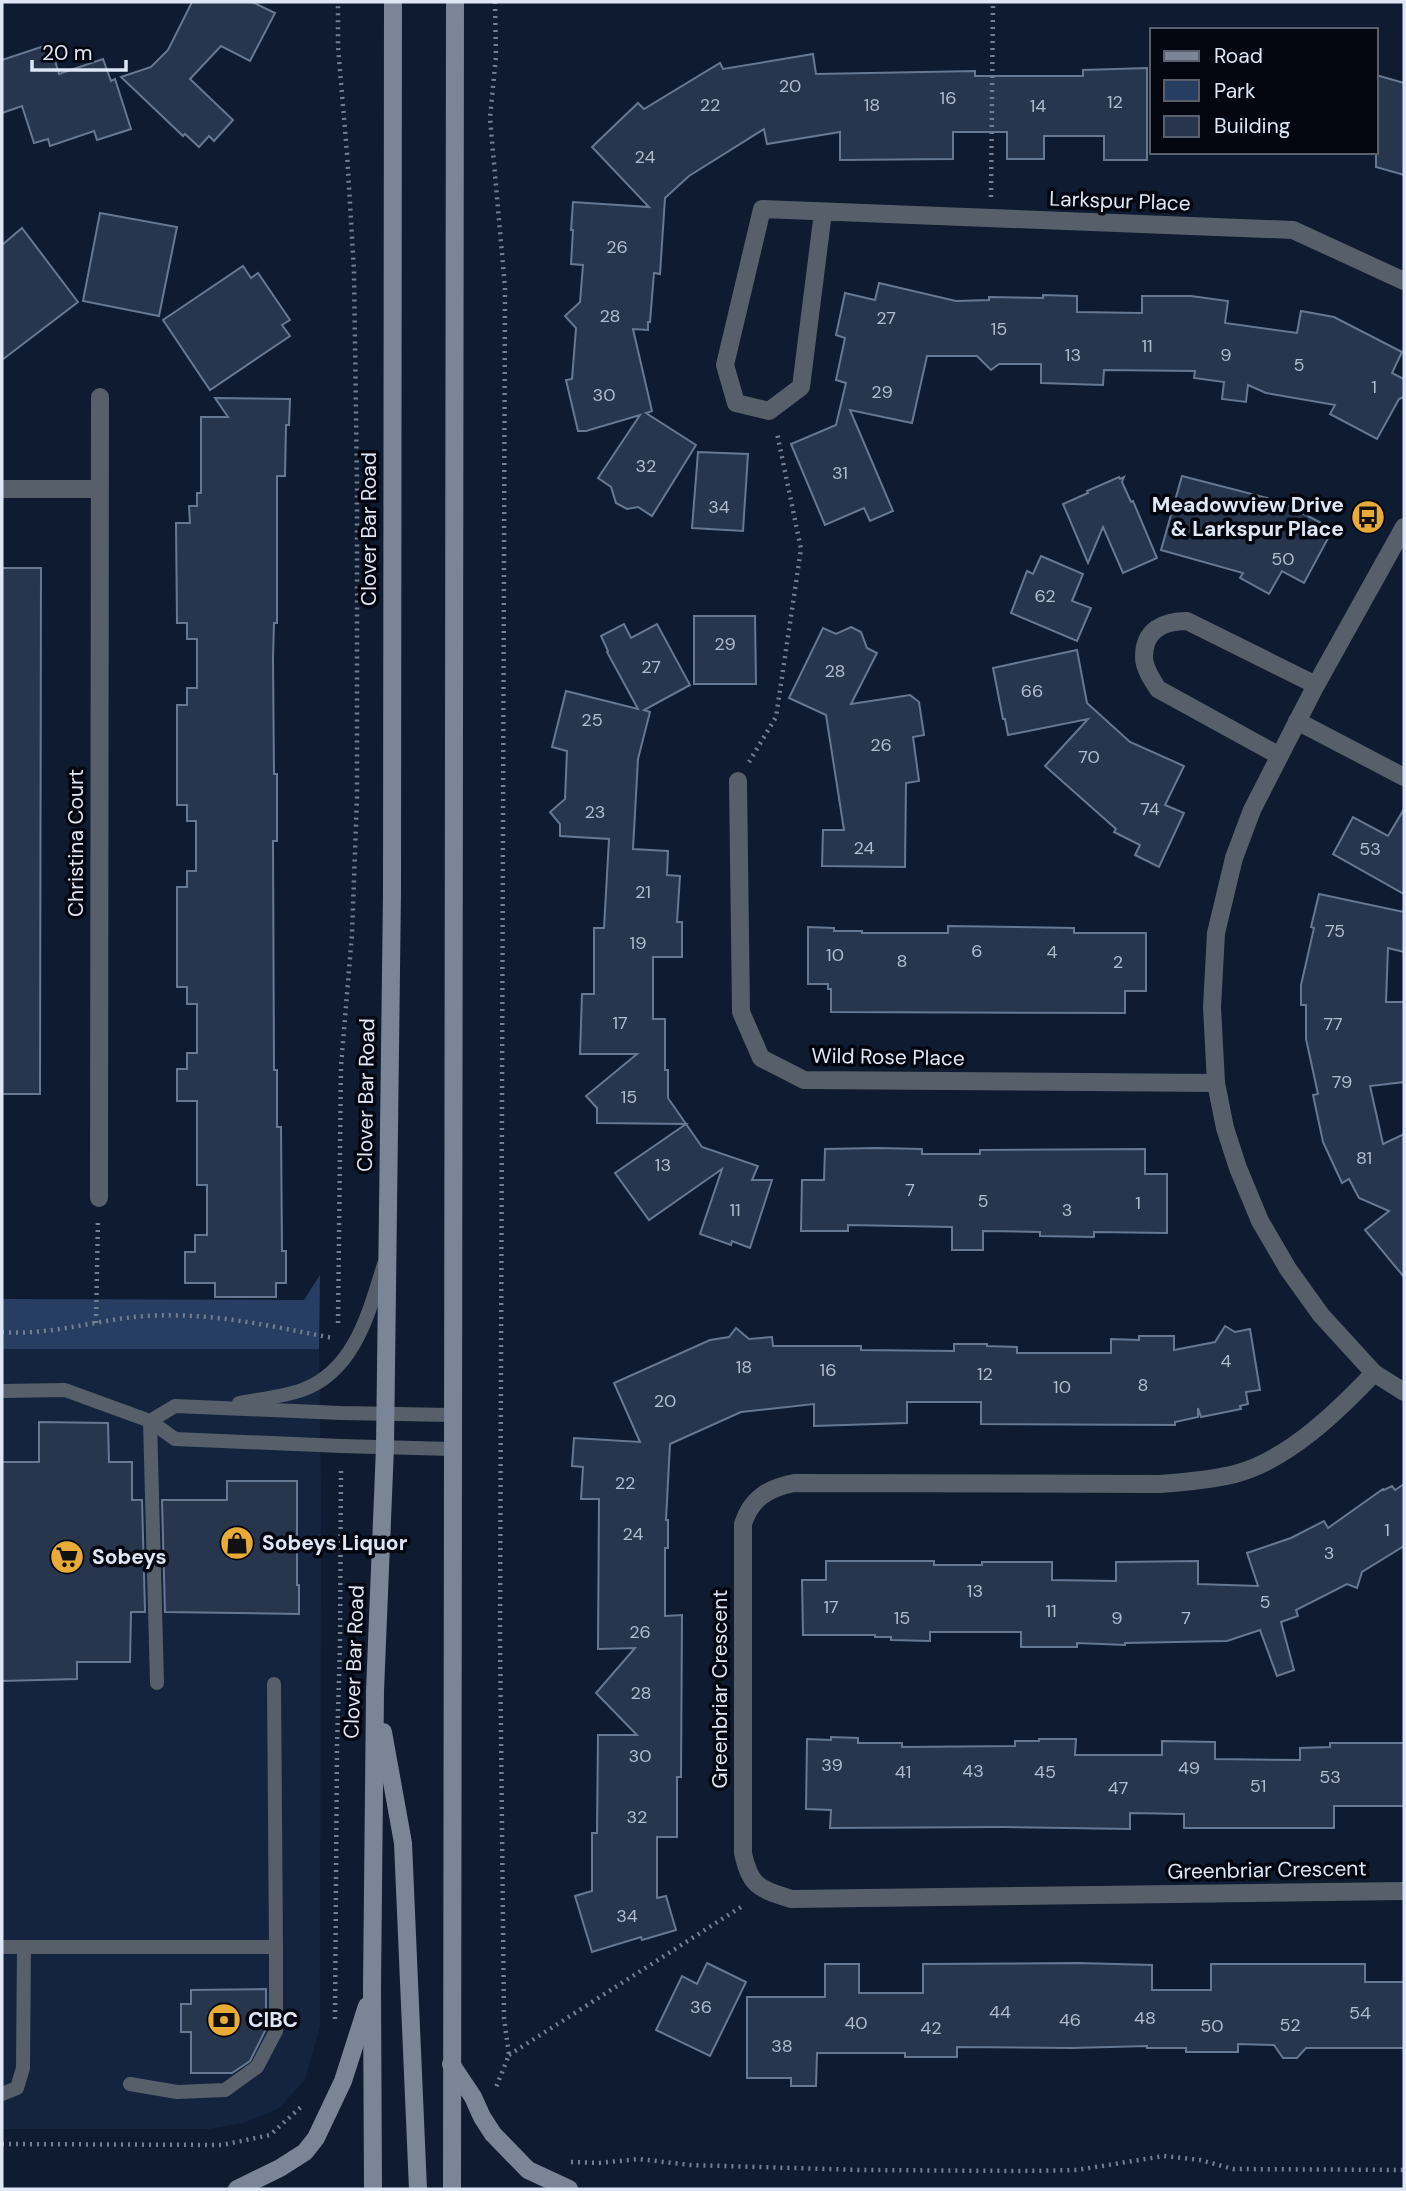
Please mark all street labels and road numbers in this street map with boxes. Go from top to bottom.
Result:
street label: Larkspur Place [1049,185,1191,217]
street label: Clover Bar Road [355,452,383,606]
street label: Christina Court [62,769,90,917]
street label: Clover Bar Road [351,1018,381,1172]
street label: Wild Rose Place [811,1042,965,1072]
street label: Clover Bar Road [337,1585,371,1739]
street label: Greenbriar Crescent [706,1589,734,1789]
street label: Greenbriar Crescent [1167,1854,1367,1886]

